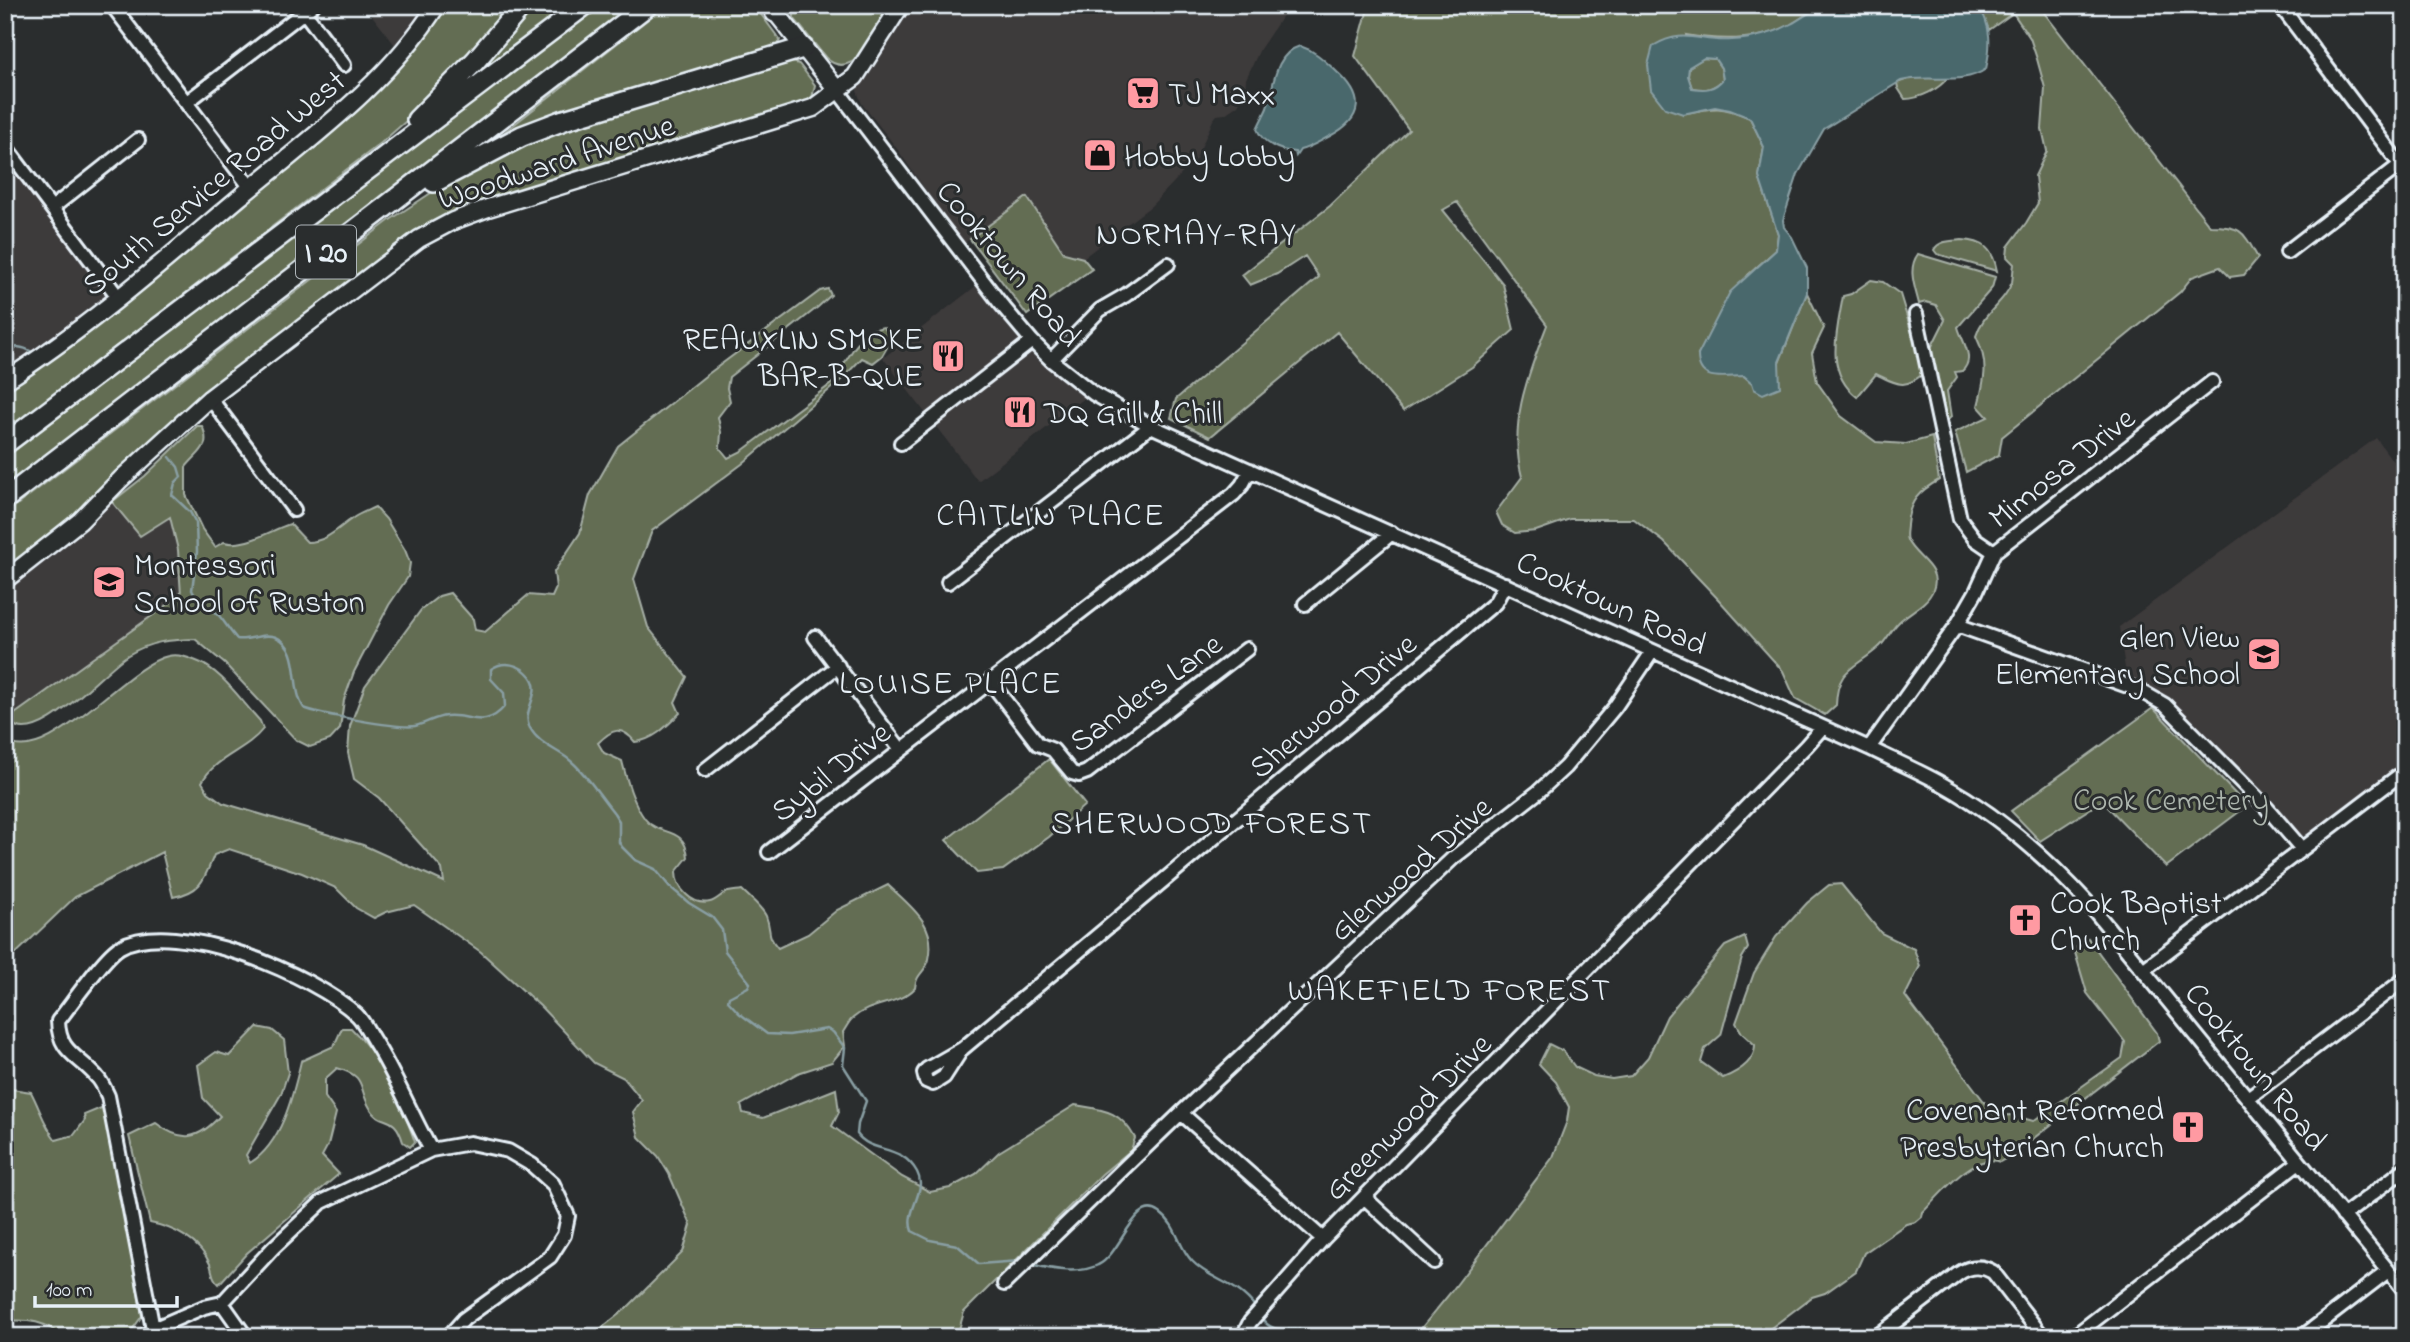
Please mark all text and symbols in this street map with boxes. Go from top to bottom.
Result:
street label: South Service Road West [73,60,358,310]
place label: TJ Maxx [1168,73,1275,120]
supermarket icon: TJ Maxx [1124,74,1162,112]
street label: Woodward Avenue [433,104,682,225]
place label: Hobby Lobby [1124,135,1295,182]
shop icon: Hobby Lobby [1081,136,1119,174]
street label: Cooktown Road [923,171,1091,359]
district label: NORMAY-RAY [1096,212,1298,260]
road number: I 20 [296,226,356,278]
place label: REAUXLIN SMOKE BAR-B-QUE [683,318,923,402]
restaurant icon: REAUXLIN SMOKE BAR-B-QUE [929,337,967,375]
place label: DQ Grill & Chill [1043,392,1222,439]
restaurant icon: DQ Grill & Chill [1001,393,1039,431]
street label: Mimosa Drive [1980,397,2147,542]
district label: CAITLIN PLACE [936,493,1166,541]
street label: Cooktown Road [1507,540,1714,670]
place label: Montessori School of Ruston [134,544,365,628]
school or university icon: Montessori School of Ruston [90,563,128,601]
place label: Glen View Elementary School [1995,616,2240,700]
street label: Sanders Lane [1061,623,1234,767]
street label: Sherwood Drive [1240,623,1429,792]
school or university icon: Glen View Elementary School [2245,635,2283,673]
district label: LOUISE PLACE [839,661,1063,709]
street label: Sybil Drive [762,711,903,836]
park label: Cook Cemetery [2073,779,2269,826]
street label: Glenwood Drive [1321,786,1505,955]
district label: SHERWOOD FOREST [1051,801,1373,849]
place label: Cook Baptist Church [2050,882,2222,966]
church icon: Cook Baptist Church [2006,901,2044,939]
district label: WAKEFIELD FOREST [1288,968,1612,1016]
street label: Cooktown Road [2171,973,2337,1163]
street label: Greenwood Drive [1315,1023,1505,1213]
place label: Covenant Reformed Presbyterian Church [1900,1089,2164,1173]
church icon: Covenant Reformed Presbyterian Church [2169,1108,2207,1146]
scale bar [35,1265,177,1309]
text: 100 m [46,1276,92,1306]

